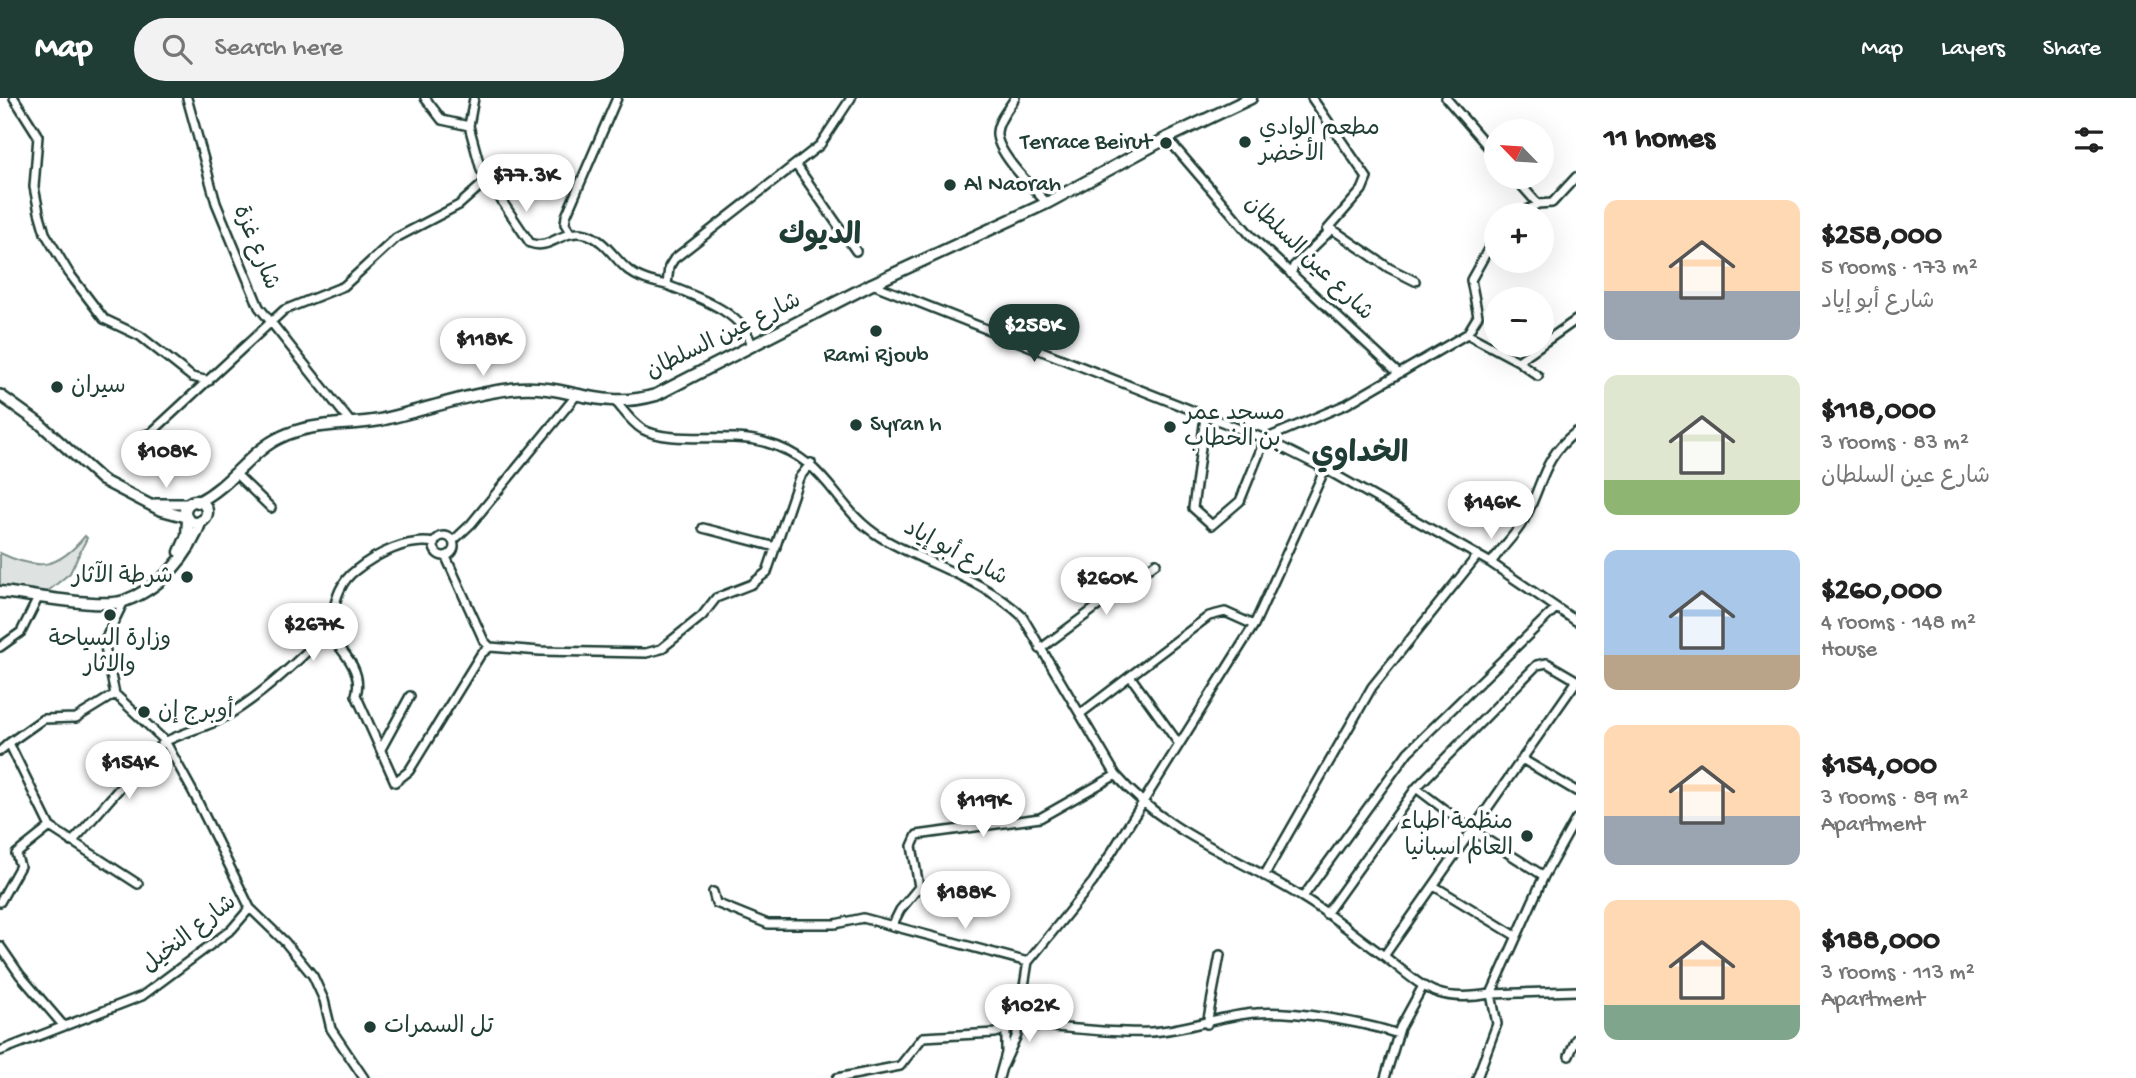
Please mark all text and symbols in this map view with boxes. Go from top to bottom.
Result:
search box [134,18,624,81]
text: Map [35,30,92,68]
icon: search [158,30,196,68]
text: Search here [214,34,343,65]
text: Map [1861,35,1903,64]
text: Layers [1941,35,2005,64]
text: Share [2043,35,2101,64]
place label: مطعم الوادي الأخضر [1257,116,1380,169]
north arrow [1484,119,1554,189]
map controls [1484,119,1554,357]
icon: filters [2070,121,2108,159]
text: 11 homes [1604,123,1715,158]
place label: Terrace Beirut [1018,130,1154,157]
marker: مطعم الوادي الأخضر [1237,134,1253,150]
marker: Terrace Beirut [1158,135,1174,151]
pin: $77.3K [469,155,583,214]
text: $77.3K [493,163,559,190]
place label: Al Naorah [964,172,1061,199]
marker: Al Naorah [942,177,958,193]
street label: شارع عين السلطان [1238,191,1378,327]
street label: شارع غزة [226,202,284,294]
button: + [1484,203,1554,273]
district label: الديوك [779,220,861,255]
text: $258,000 [1821,220,1942,255]
icon: home [1660,228,1744,312]
text: 5 rooms · 173 m² [1821,255,1978,282]
button: − [1484,287,1554,357]
street label: شارع عين السلطان [642,288,806,386]
text: شارع أبو إياد [1821,289,1935,316]
pin: $258K [985,304,1083,364]
text: $258K [1005,313,1063,340]
pin: $118K [434,318,532,378]
marker: Rami Rjoub [868,323,884,339]
text: $118K [456,327,510,354]
place label: Rami Rjoub [823,343,929,370]
place label: سيران [71,374,126,401]
marker: سيران [49,379,65,395]
text: $118,000 [1821,395,1936,430]
place label: مسجد عمر بن الخطاب [1182,401,1285,454]
icon: home [1660,403,1744,487]
place label: Syran h [870,412,942,439]
marker: Syran h [848,417,864,433]
marker: مسجد عمر بن الخطاب [1162,419,1178,435]
pin: $108K [117,430,215,490]
text: 3 rooms · 83 m² [1821,430,1969,457]
district label: الخداوي [1312,438,1409,473]
text: $108K [137,439,195,466]
text: شارع عين السلطان [1821,464,1990,491]
pin: $146K [1442,482,1540,541]
text: $146K [1464,490,1518,517]
street label: شارع أبو إياد [899,512,1013,593]
pin: $260K [1057,558,1155,617]
place label: شرطة الآثار [70,560,173,591]
text: $260K [1077,566,1136,593]
marker: شرطة الآثار [179,569,195,585]
text: $260,000 [1821,575,1942,610]
icon: home [1660,578,1744,662]
pin: $267K [264,603,362,663]
marker: وزارة السياحة والاثار [102,607,118,623]
text: 4 rooms · 148 m² [1821,610,1976,637]
text: $267K [284,612,342,639]
place label: وزارة السياحة والاثار [49,627,171,680]
text: House [1821,637,1877,664]
place label: أوبرج إن [158,695,234,726]
marker: أوبرج إن [136,704,152,720]
pin: $154K [80,742,178,801]
text: $154K [101,750,157,777]
text: $154,000 [1821,750,1937,785]
icon: home [1660,753,1744,837]
pin: $119K [934,780,1032,839]
text: 3 rooms · 89 m² [1821,785,1968,812]
text: $119K [956,788,1010,815]
place label: منظمة اطباء العالم اسبانيا [1400,810,1513,864]
text: Apartment [1821,812,1925,839]
marker: منظمة اطباء العالم اسبانيا [1519,828,1535,844]
pin: $188K [916,872,1014,931]
text: $188K [936,880,994,907]
street label: شارع النخيل [137,890,243,980]
text: $188,000 [1821,925,1940,960]
icon: home [1660,928,1744,1012]
text: 3 rooms · 113 m² [1821,960,1975,987]
pin: $102K [980,984,1078,1044]
text: Apartment [1821,987,1925,1014]
text: $102K [1001,993,1057,1020]
place label: تل السمرات [384,1014,494,1041]
marker: تل السمرات [362,1019,378,1035]

